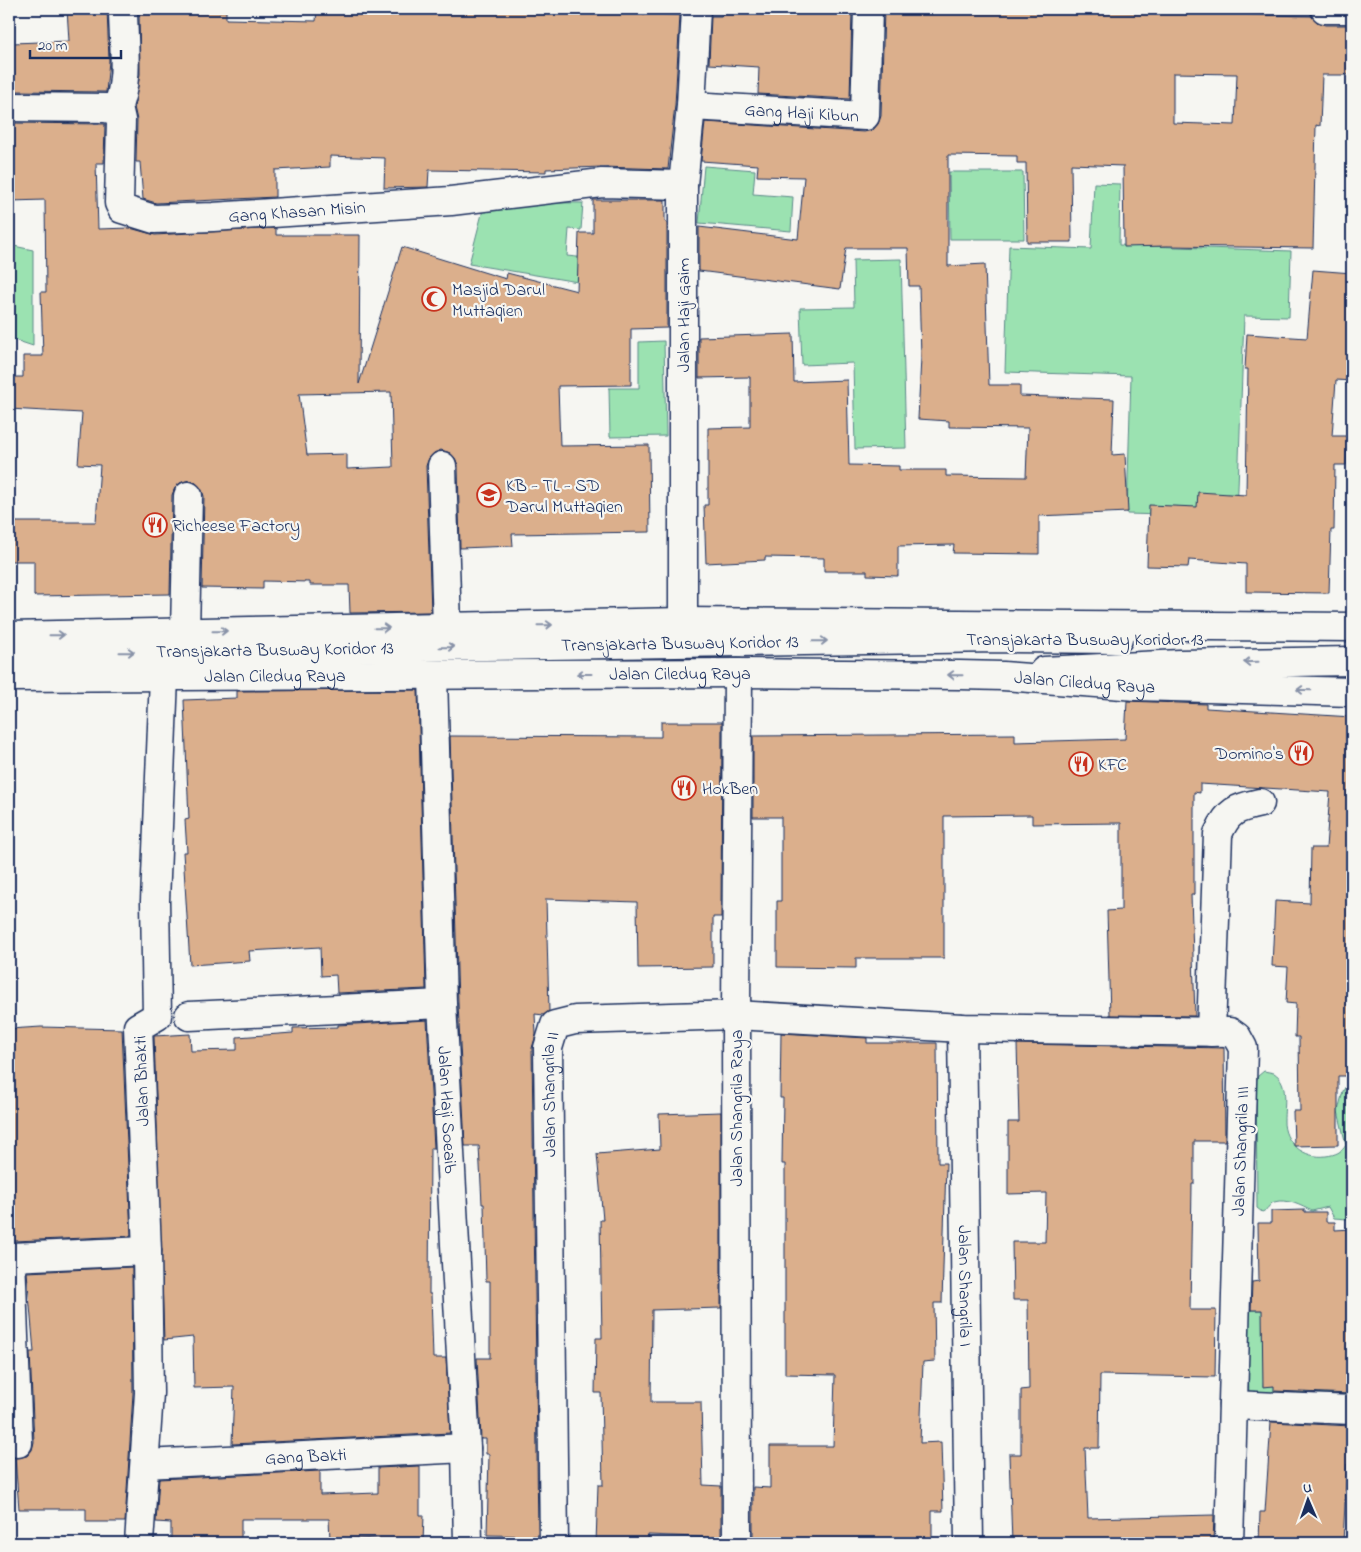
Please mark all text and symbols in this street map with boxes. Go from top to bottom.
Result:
scale bar [30,28,121,60]
text: 20 m [38,35,68,57]
street label: Gang Haji Kibun [744,98,860,131]
street label: Gang Khasan Misin [228,196,367,231]
street label: Jalan Haji Gaim [672,258,698,372]
place label: Masjid Darul Muttaqien [452,278,545,325]
mosque icon: Masjid Darul Muttaqien [421,286,447,312]
place label: KB - TL - SD Darul Muttaqien [505,474,623,521]
school or university icon: KB - TL - SD Darul Muttaqien [476,482,502,508]
restaurant icon: Richeese Factory [142,512,168,538]
place label: Richeese Factory [172,514,300,540]
one-way arrow [536,620,553,630]
one-way arrow [374,623,390,633]
one-way arrow [212,626,228,636]
street label: Transjakarta Busway Koridor 13 [966,628,1204,654]
one-way arrow [49,630,65,640]
street label: Transjakarta Busway Koridor 13 [561,630,799,660]
one-way arrow [811,636,827,646]
street label: Transjakarta Busway Koridor 13 [156,637,394,666]
one-way arrow [438,642,455,652]
one-way arrow [119,647,135,656]
one-way arrow [1243,657,1260,667]
street label: Jalan Ciledug Raya [609,662,751,689]
street label: Jalan Ciledug Raya [204,664,346,691]
street label: Jalan Ciledug Raya [1013,666,1156,702]
one-way arrow [576,669,592,679]
one-way arrow [947,670,963,680]
one-way arrow [1296,686,1312,695]
restaurant icon: Domino's [1288,740,1314,766]
place label: Domino's [1214,742,1284,768]
restaurant icon: KFC [1068,751,1094,777]
place label: KFC [1098,753,1127,779]
restaurant icon: HokBen [671,775,697,801]
place label: HokBen [702,777,758,803]
street label: Jalan Shangrila II [537,1029,567,1157]
street label: Jalan Shangrila Raya [725,1030,752,1186]
street label: Jalan Bhakti [128,1035,158,1127]
street label: Jalan Haji Soeaib [429,1045,462,1175]
street label: Jalan Shangrila III [1227,1086,1258,1217]
street label: Jalan Shangrila I [950,1225,977,1347]
street label: Gang Bakti [265,1443,347,1473]
north arrow [1284,1474,1334,1524]
text: U [1303,1478,1313,1499]

